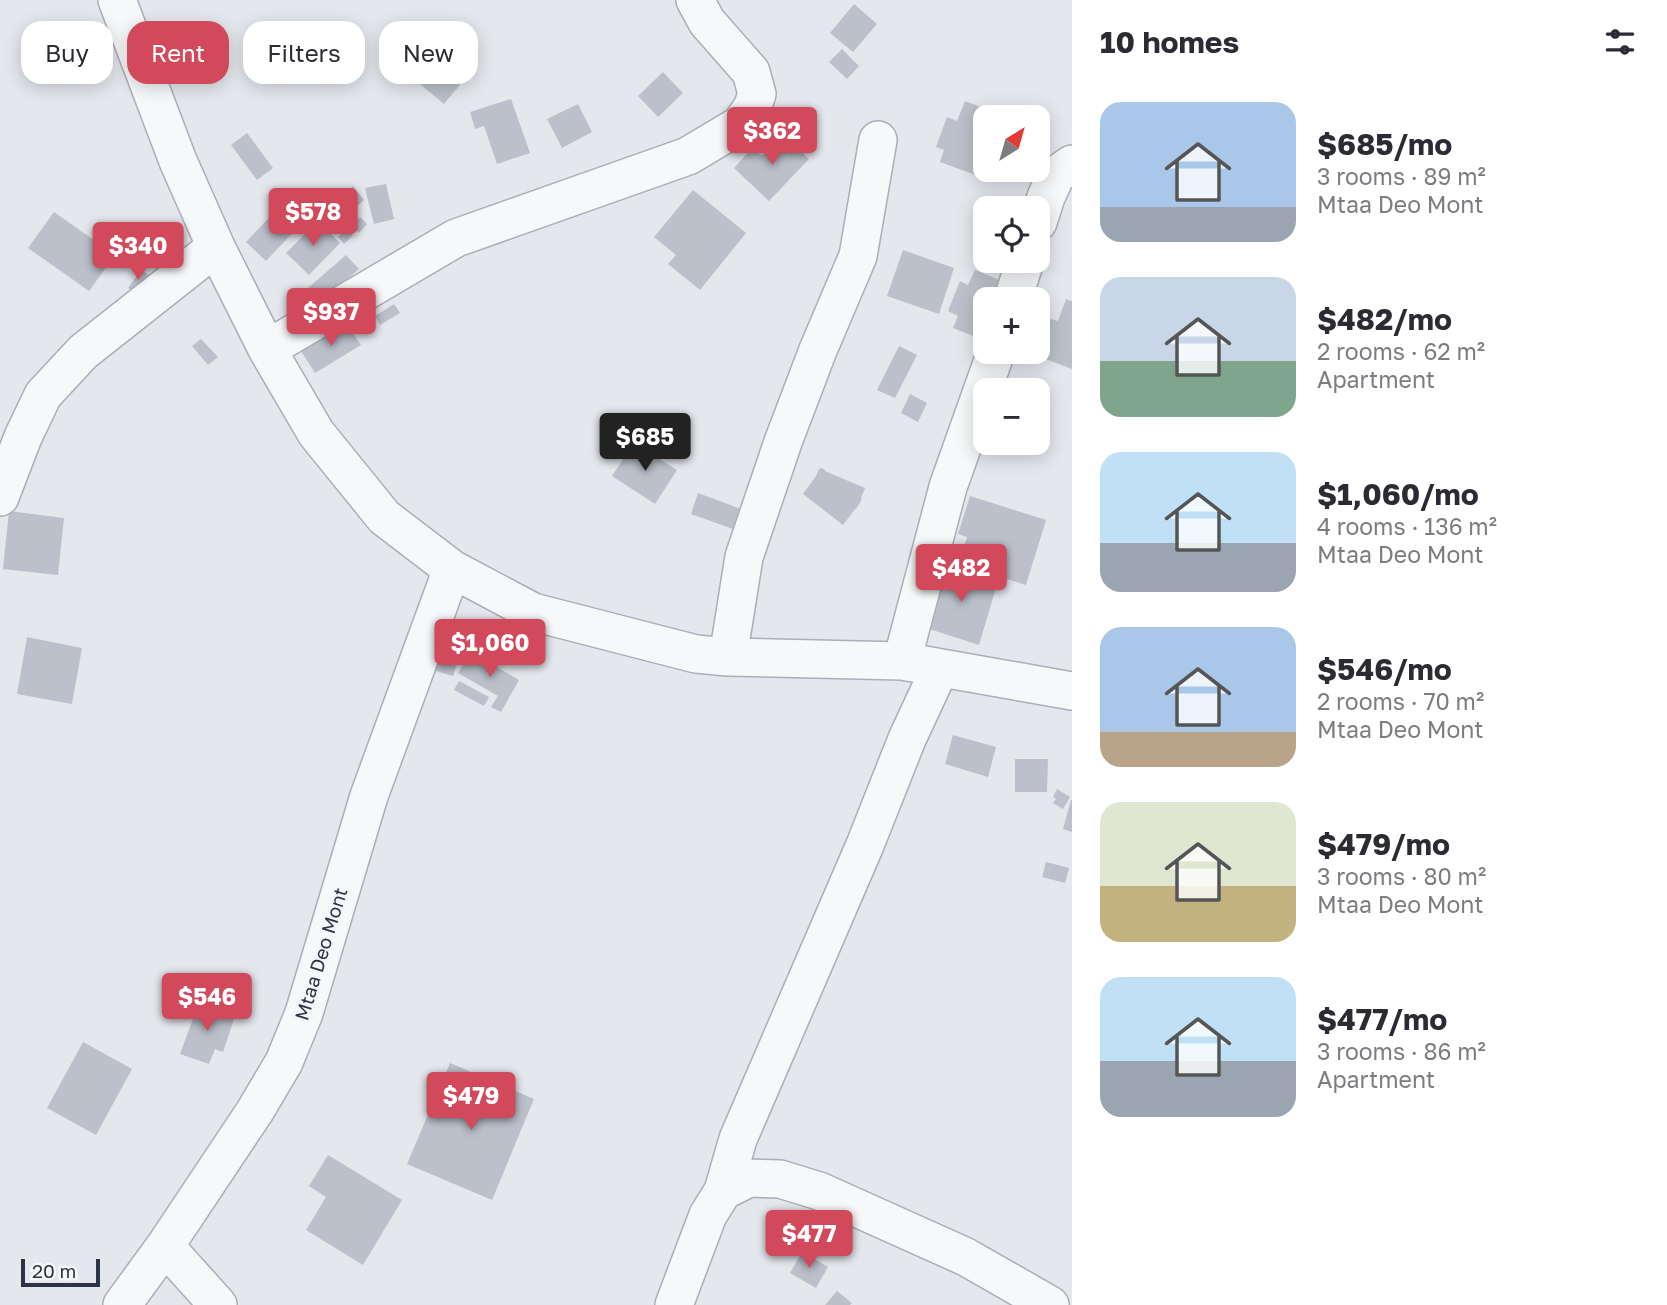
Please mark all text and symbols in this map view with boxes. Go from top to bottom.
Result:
chip: Buy [21,21,113,84]
chip: Rent [127,21,229,84]
chip: Filters [243,21,365,84]
chip: New [379,21,478,84]
icon: filters [1601,23,1639,61]
text: 10 homes [1100,24,1239,60]
north arrow [973,105,1050,182]
map controls [973,105,1050,455]
pin: $362 [731,108,813,167]
text: $362 [743,116,801,144]
text: $685/mo [1317,126,1452,162]
icon: home [1156,130,1240,214]
text: 3 rooms · 89 m² [1317,162,1486,190]
pin: $578 [272,188,354,248]
text: Mtaa Deo Mont [1317,190,1483,218]
button: locate [973,196,1050,273]
text: $578 [285,197,341,225]
pin: $340 [97,222,179,282]
text: $340 [109,231,167,259]
button: + [973,287,1050,364]
pin: $937 [290,288,372,348]
text: $937 [303,297,359,325]
text: $482/mo [1317,301,1452,337]
icon: home [1156,305,1240,389]
text: 2 rooms · 62 m² [1317,337,1485,365]
text: Apartment [1317,365,1435,393]
button: − [973,378,1050,455]
pin: $685 [604,414,686,473]
text: $685 [616,422,674,450]
text: $1,060/mo [1317,476,1479,512]
icon: home [1156,480,1240,564]
text: 4 rooms · 136 m² [1317,512,1497,540]
text: Mtaa Deo Mont [1317,540,1483,568]
pin: $482 [920,544,1002,604]
text: $482 [932,553,990,581]
pin: $1,060 [433,620,547,679]
text: $1,060 [450,628,530,656]
text: $546/mo [1317,651,1452,687]
icon: home [1156,655,1240,739]
text: 2 rooms · 70 m² [1317,687,1484,715]
text: Mtaa Deo Mont [1317,715,1483,743]
text: $479/mo [1317,826,1450,862]
icon: home [1156,830,1240,914]
text: 3 rooms · 80 m² [1317,862,1486,890]
street label: Mtaa Deo Mont [289,885,352,1023]
text: Mtaa Deo Mont [1317,890,1483,918]
pin: $546 [166,974,248,1033]
text: $546 [178,982,236,1010]
text: $477/mo [1317,1001,1447,1037]
icon: home [1156,1005,1240,1089]
text: 3 rooms · 86 m² [1317,1037,1486,1065]
text: Apartment [1317,1065,1435,1093]
pin: $479 [430,1072,512,1132]
text: $479 [443,1081,499,1109]
pin: $477 [768,1210,850,1270]
text: $477 [782,1219,836,1247]
scale bar [21,1256,100,1288]
text: 20 m [32,1259,76,1282]

